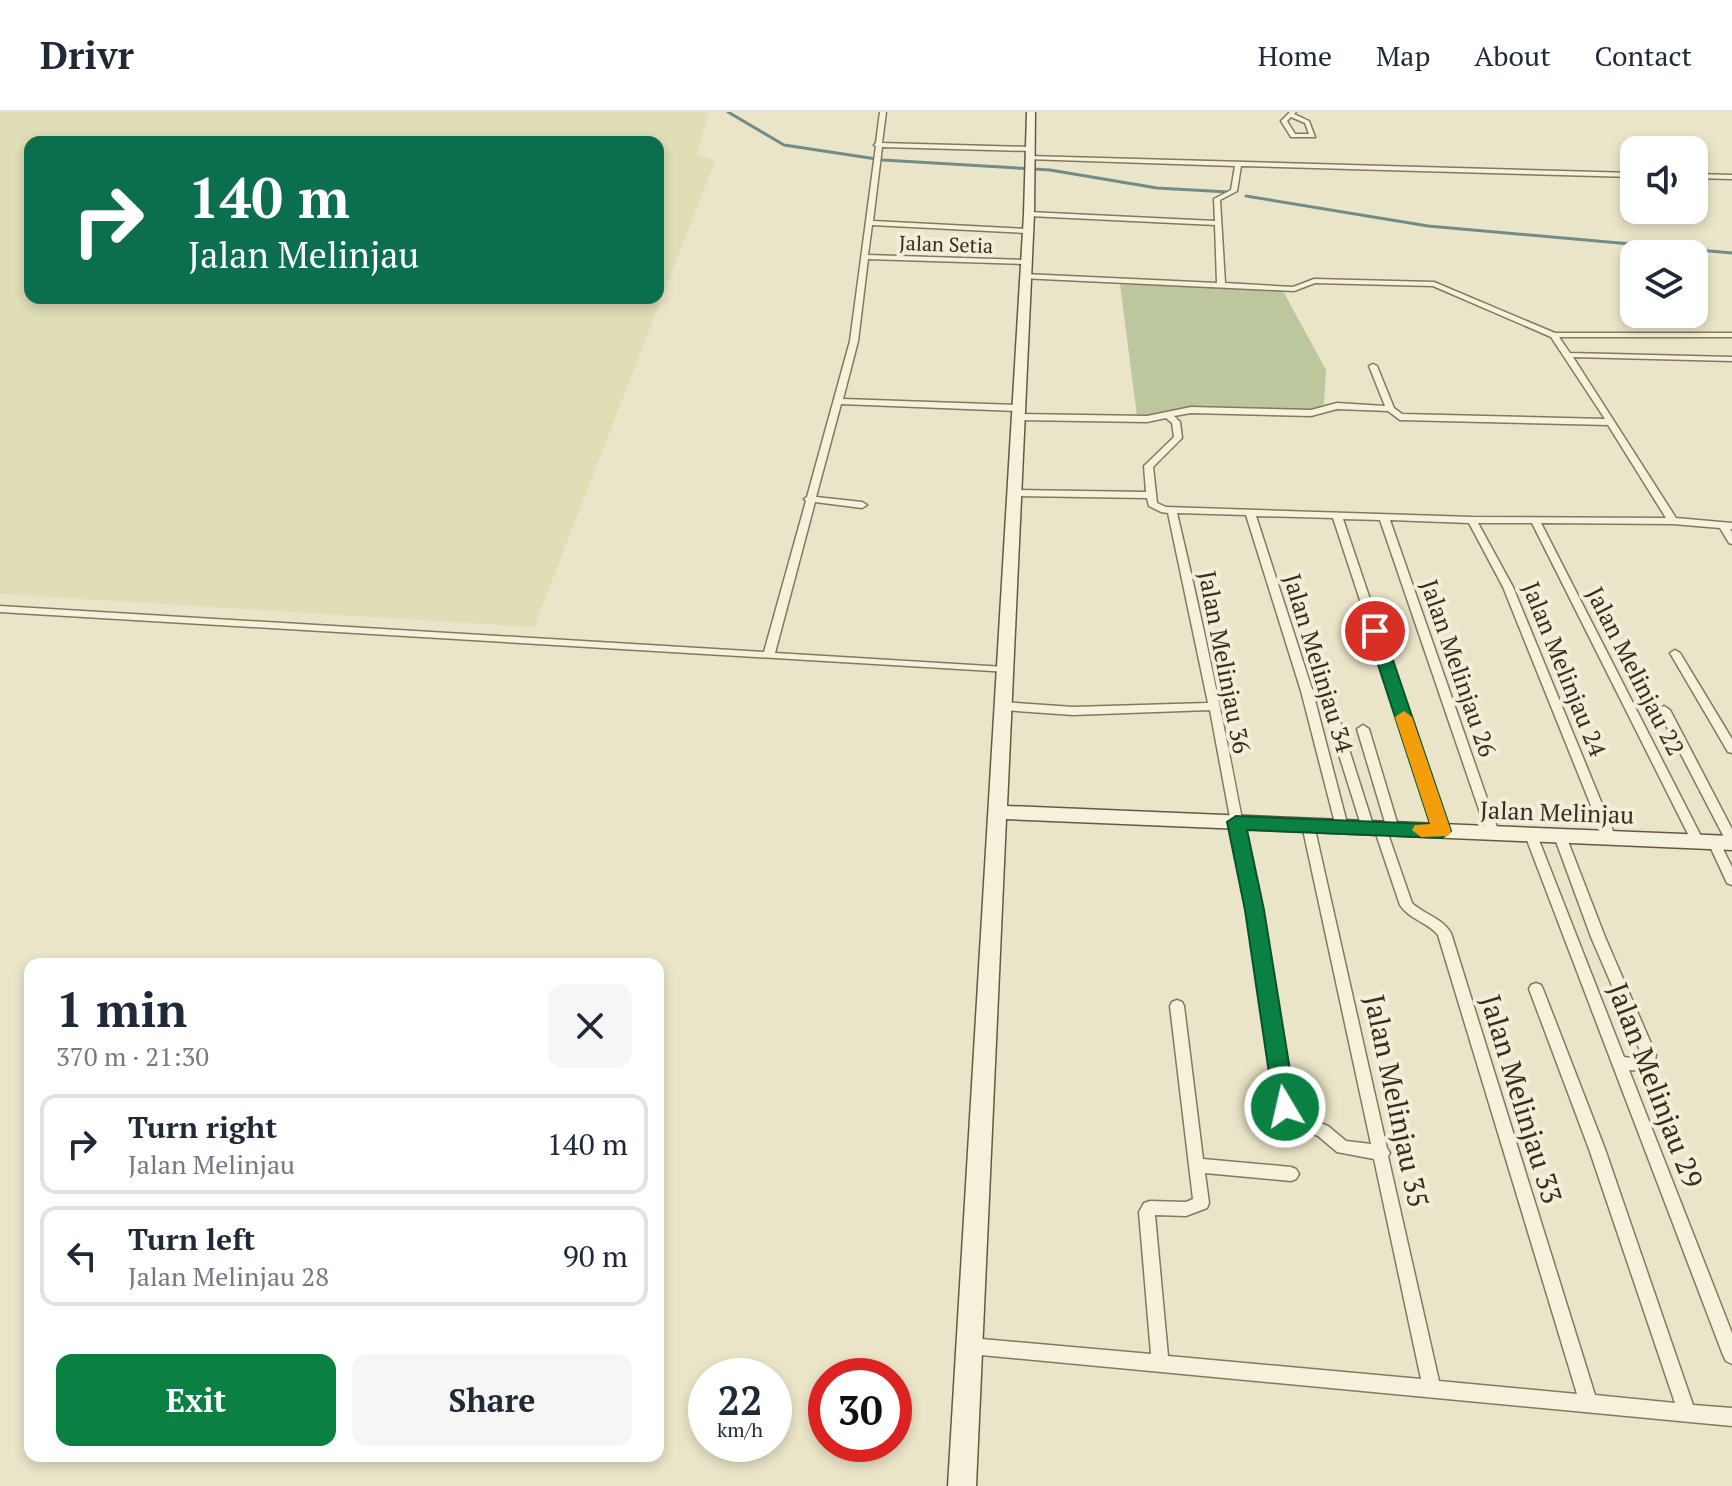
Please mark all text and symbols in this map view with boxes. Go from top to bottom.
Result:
text: Drivr [40,30,134,80]
text: Home [1258,37,1332,74]
text: Map [1376,37,1430,74]
text: About [1474,37,1551,74]
text: Contact [1595,37,1692,74]
map controls [1620,136,1708,328]
button: sound [1620,136,1708,224]
text: 140 m [188,160,350,234]
icon: right [56,168,160,272]
street label: Jalan Setia [899,229,993,259]
text: Jalan Melinjau [188,231,419,278]
button: layers [1620,240,1708,328]
street label: Jalan Melinjau 36 [1192,568,1258,756]
street label: Jalan Melinjau 34 [1277,570,1361,757]
street label: Jalan Melinjau 26 [1414,575,1504,761]
street label: Jalan Melinjau 24 [1515,577,1615,761]
street label: Jalan Melinjau 22 [1580,581,1692,761]
pin [1341,597,1409,665]
icon: arrive [1353,609,1397,653]
street label: Jalan Melinjau [1479,793,1635,831]
text: 1 min [56,977,187,1041]
street label: Jalan Melinjau 29 [1600,977,1712,1193]
button: close [548,984,632,1068]
street label: Jalan Melinjau 33 [1473,990,1571,1208]
street label: Jalan Melinjau 35 [1356,991,1438,1211]
text: 370 m · 21:30 [56,1039,209,1073]
position arrow [1243,1065,1327,1149]
text: Turn right [128,1107,277,1147]
icon: right [60,1122,104,1166]
text: 140 m [547,1124,628,1164]
text: Jalan Melinjau [128,1147,295,1181]
text: Turn left [128,1219,255,1259]
icon: left [60,1234,104,1278]
text: 90 m [563,1236,628,1276]
text: Jalan Melinjau 28 [128,1259,329,1293]
button: Exit [56,1354,336,1446]
button: Share [352,1354,632,1446]
speed limit sign: 30 [808,1358,912,1462]
text: 22 [717,1373,763,1426]
text: km/h [717,1416,763,1443]

